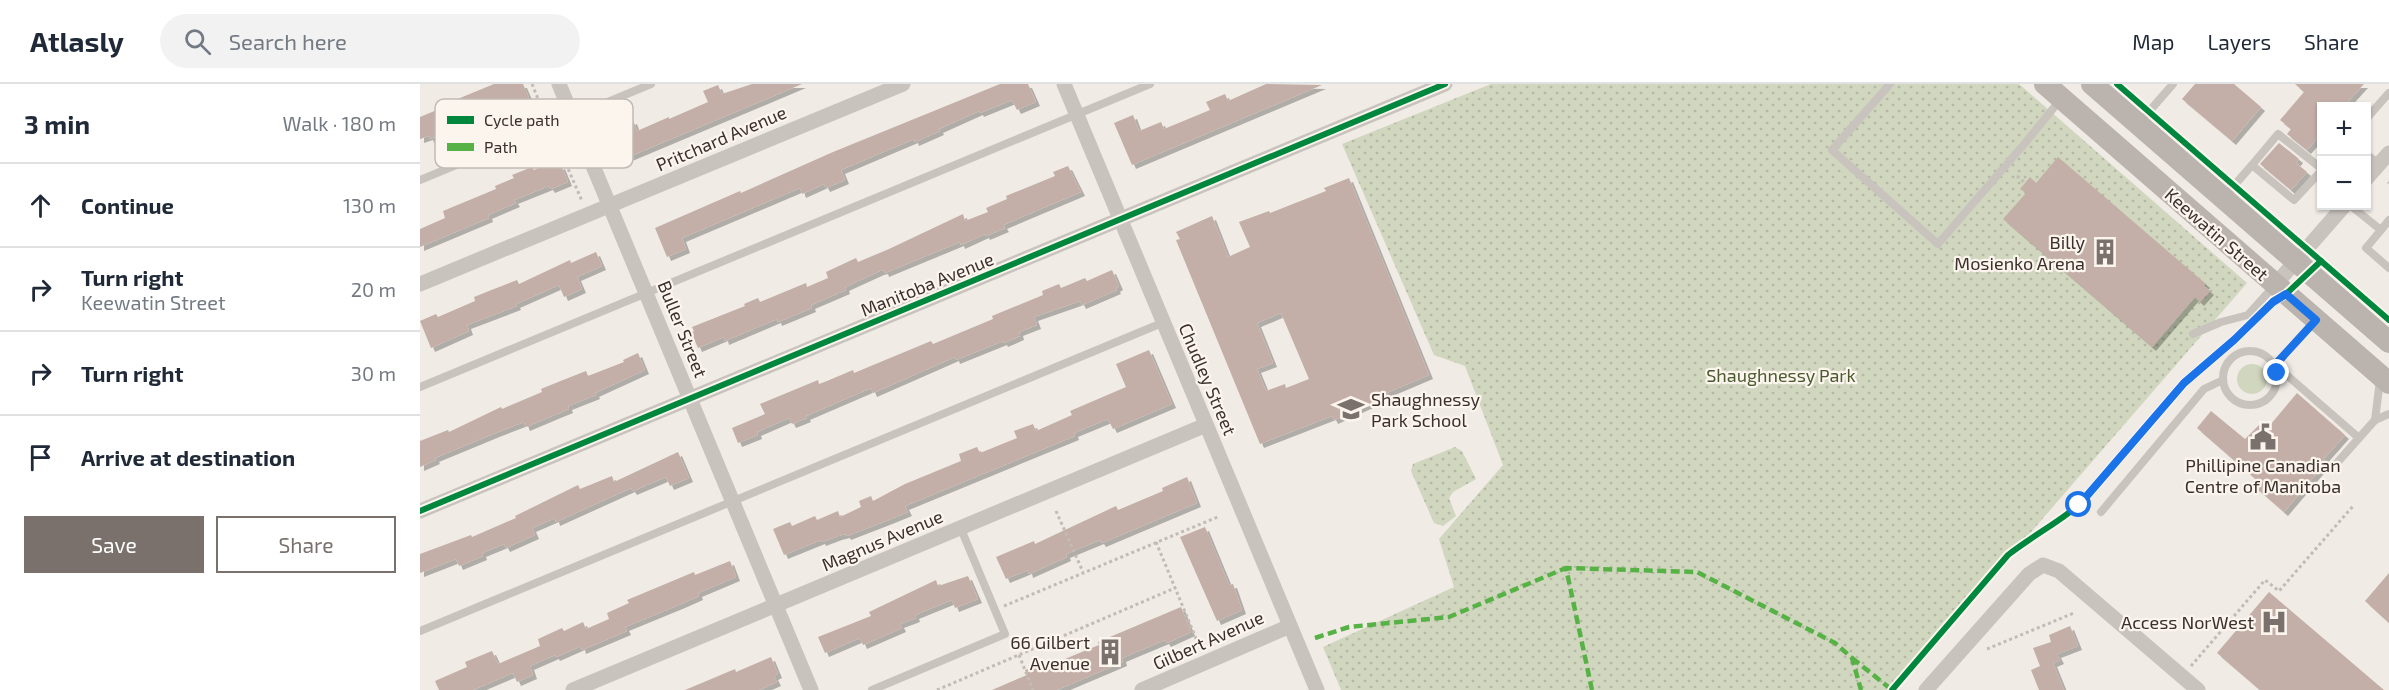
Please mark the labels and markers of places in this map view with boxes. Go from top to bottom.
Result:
place label: Billy Mosienko Arena [1954,231,2085,274]
building icon: Billy Mosienko Arena [2090,237,2120,267]
place label: Shaughnessy Park School [1371,388,1481,431]
school or university icon: Shaughnessy Park School [1336,394,1366,424]
public building icon: Phillipine Canadian Centre of Manitoba [2248,422,2278,452]
place label: Phillipine Canadian Centre of Manitoba [2185,454,2341,497]
hospital icon: Access NorWest [2259,607,2289,637]
place label: Access NorWest [2121,611,2254,633]
place label: 66 Gilbert Avenue [1010,631,1090,674]
building icon: 66 Gilbert Avenue [1095,637,1125,667]

